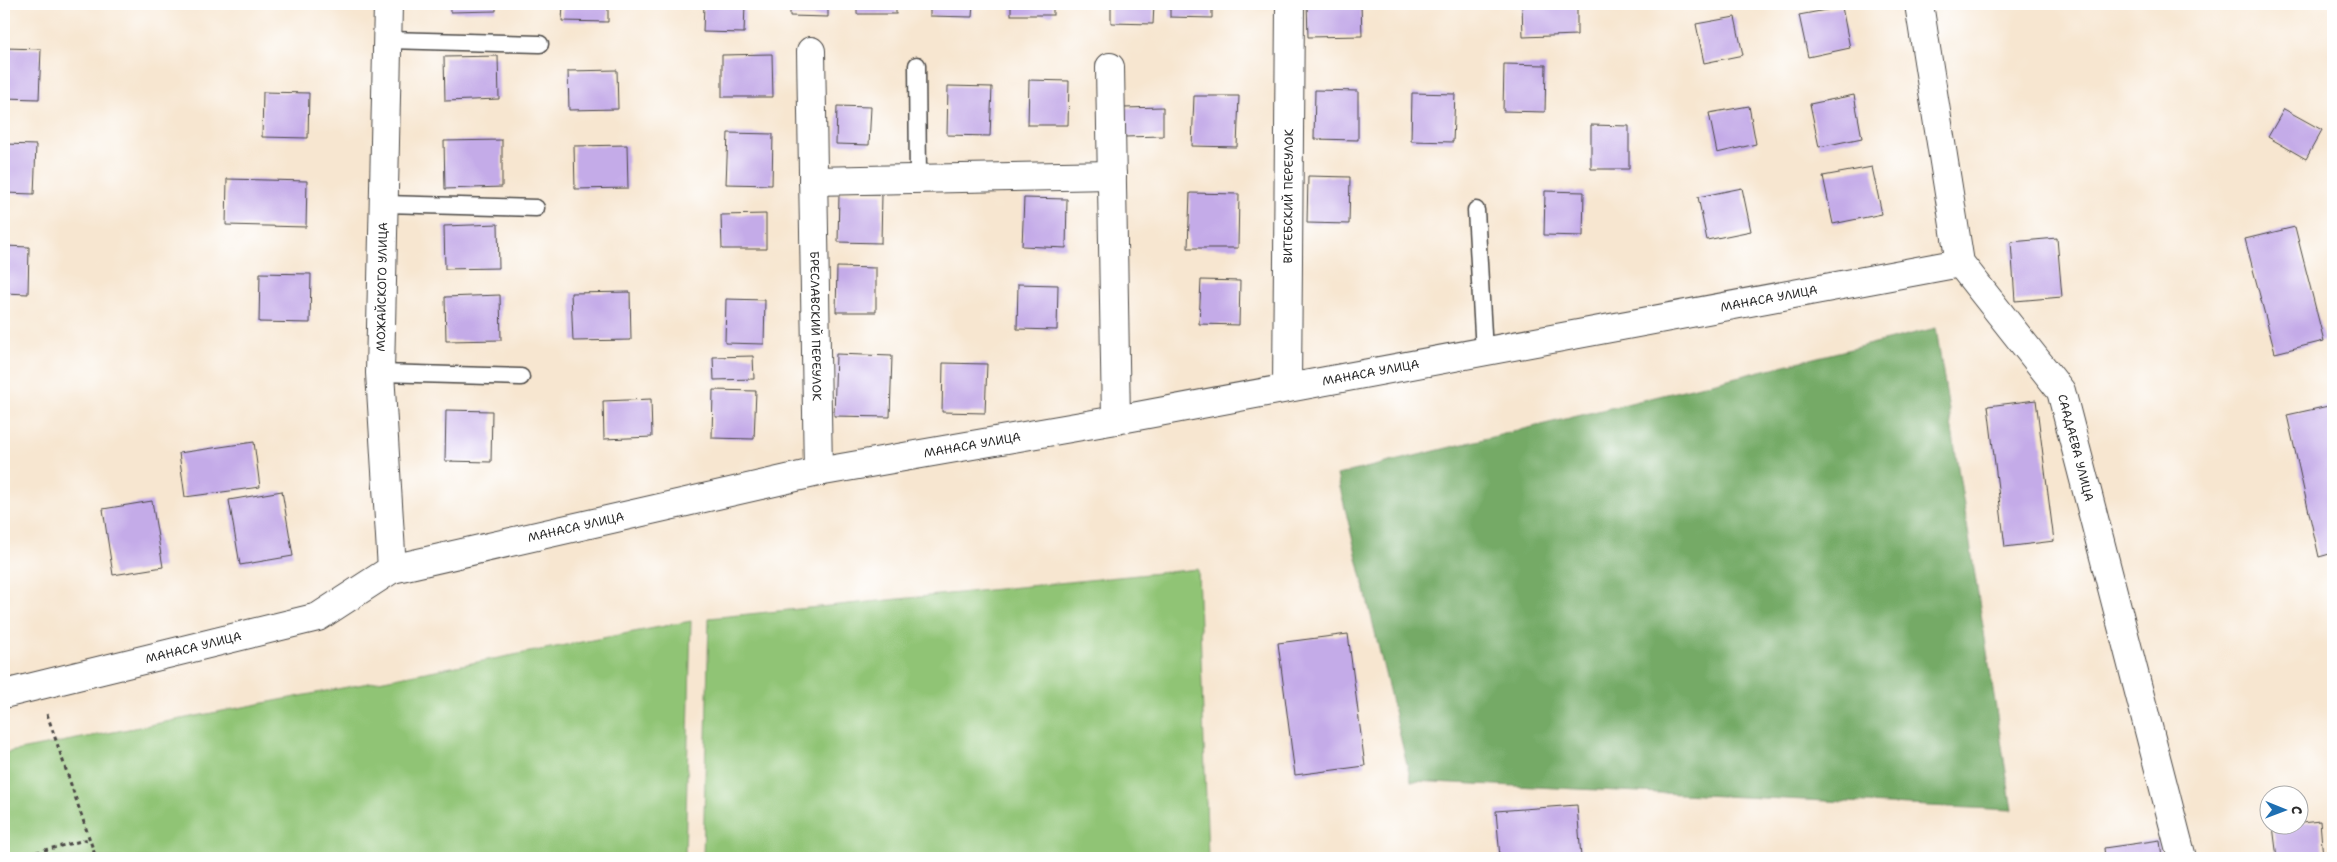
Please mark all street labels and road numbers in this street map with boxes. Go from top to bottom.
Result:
street label: ВИТЕБСКИЙ ПЕРЕУЛОК [1280,128,1297,263]
street label: МОЖАЙСКОГО УЛИЦА [373,222,391,352]
street label: БРЕСЛАВСКИЙ ПЕРЕУЛОК [806,251,825,401]
street label: МАНАСА УЛИЦА [1719,282,1819,315]
street label: МАНАСА УЛИЦА [1321,356,1421,389]
street label: СААДАЕВА УЛИЦА [2054,393,2097,503]
street label: МАНАСА УЛИЦА [922,429,1022,461]
street label: МАНАСА УЛИЦА [526,508,626,546]
street label: МАНАСА УЛИЦА [144,628,243,667]

